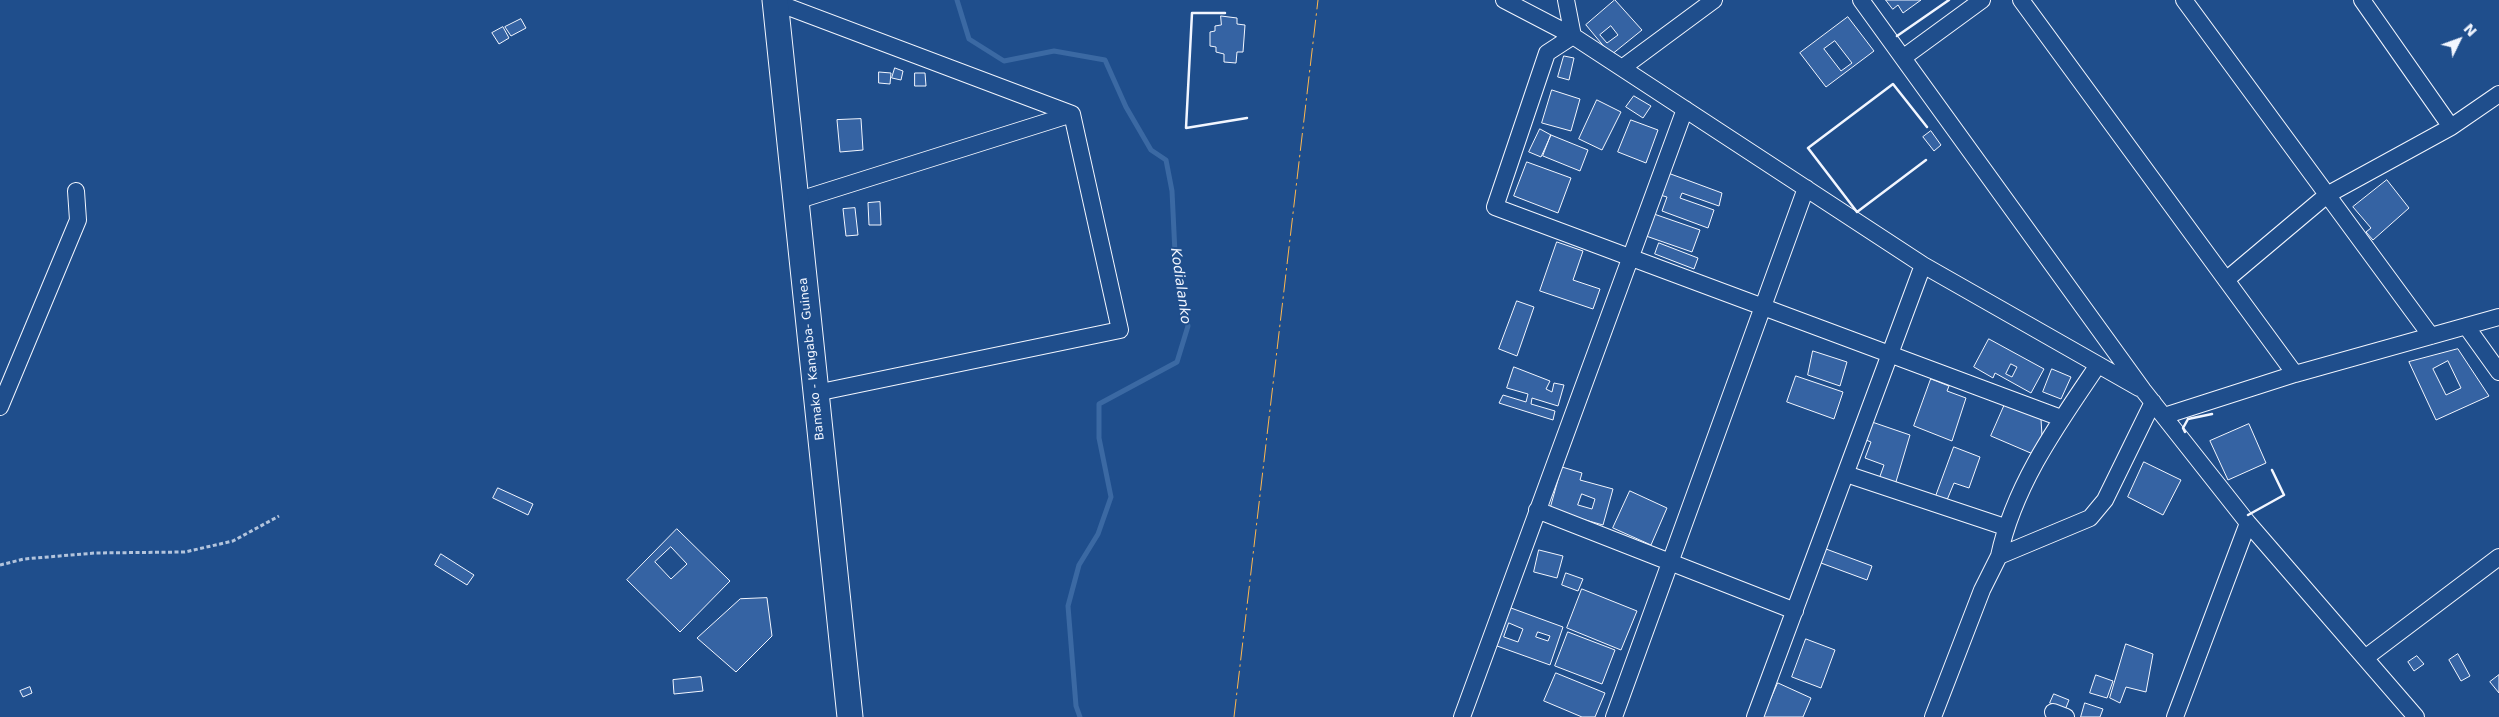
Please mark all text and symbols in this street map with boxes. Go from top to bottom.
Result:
north arrow [2434,15,2484,65]
text: N [2460,20,2480,40]
water label: Kodialanko [1166,247,1194,325]
street label: Bamako - Kangaba- Guinea [796,277,828,441]

